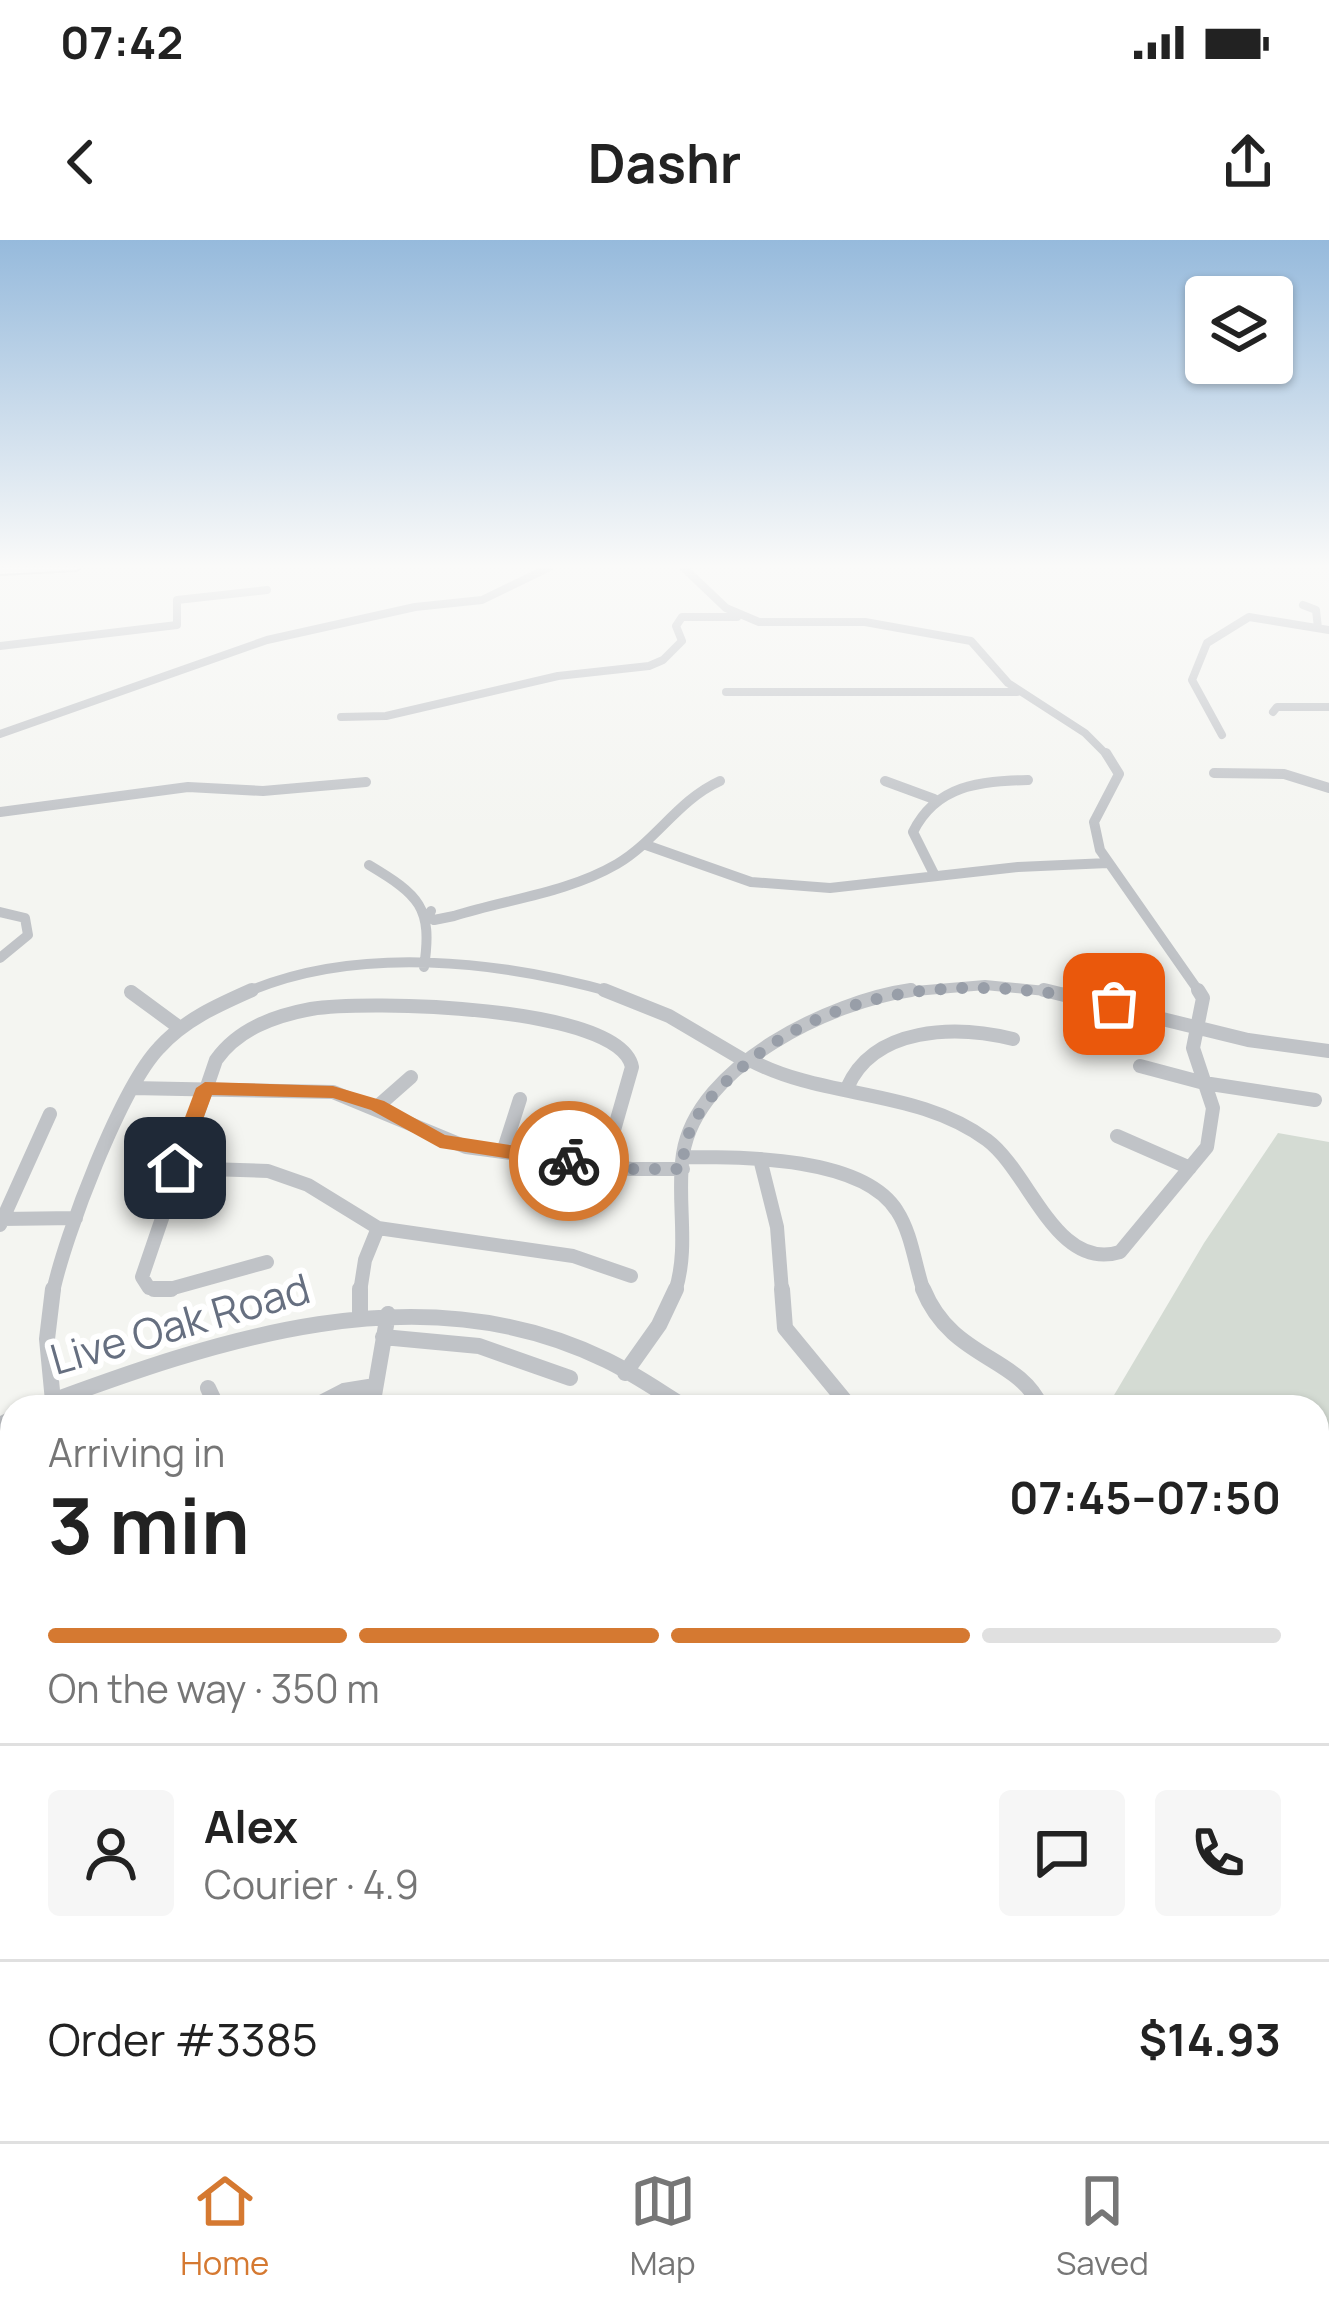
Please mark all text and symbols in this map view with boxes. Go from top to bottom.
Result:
text: 07:42 [60,11,183,73]
text: Dashr [588,125,741,199]
icon: back [48,129,114,195]
icon: share [1215,129,1281,195]
map controls [1185,276,1293,384]
button: layers [1185,276,1293,384]
pin [1063,953,1165,1055]
icon: bag [1081,971,1147,1037]
courier [509,1101,629,1221]
pin [124,1117,226,1219]
icon: bike [536,1128,602,1194]
icon: home [142,1135,208,1201]
street label: Live Oak Road [43,1258,316,1388]
text: Arriving in [48,1425,225,1479]
text: 07:45–07:50 [1009,1466,1281,1528]
text: 3 min [48,1471,250,1577]
text: On the way · 350 m [48,1661,380,1715]
button: person [48,1790,174,1916]
button: chat [999,1790,1125,1916]
button: phone [1155,1790,1281,1916]
text: Alex [204,1795,298,1857]
text: Courier · 4.9 [204,1857,419,1911]
text: Order #3385 [48,2008,318,2070]
text: $14.93 [1139,2008,1281,2070]
tab: Home [180,2168,269,2285]
tab: Map [630,2168,696,2285]
tab: Saved [1056,2168,1149,2285]

